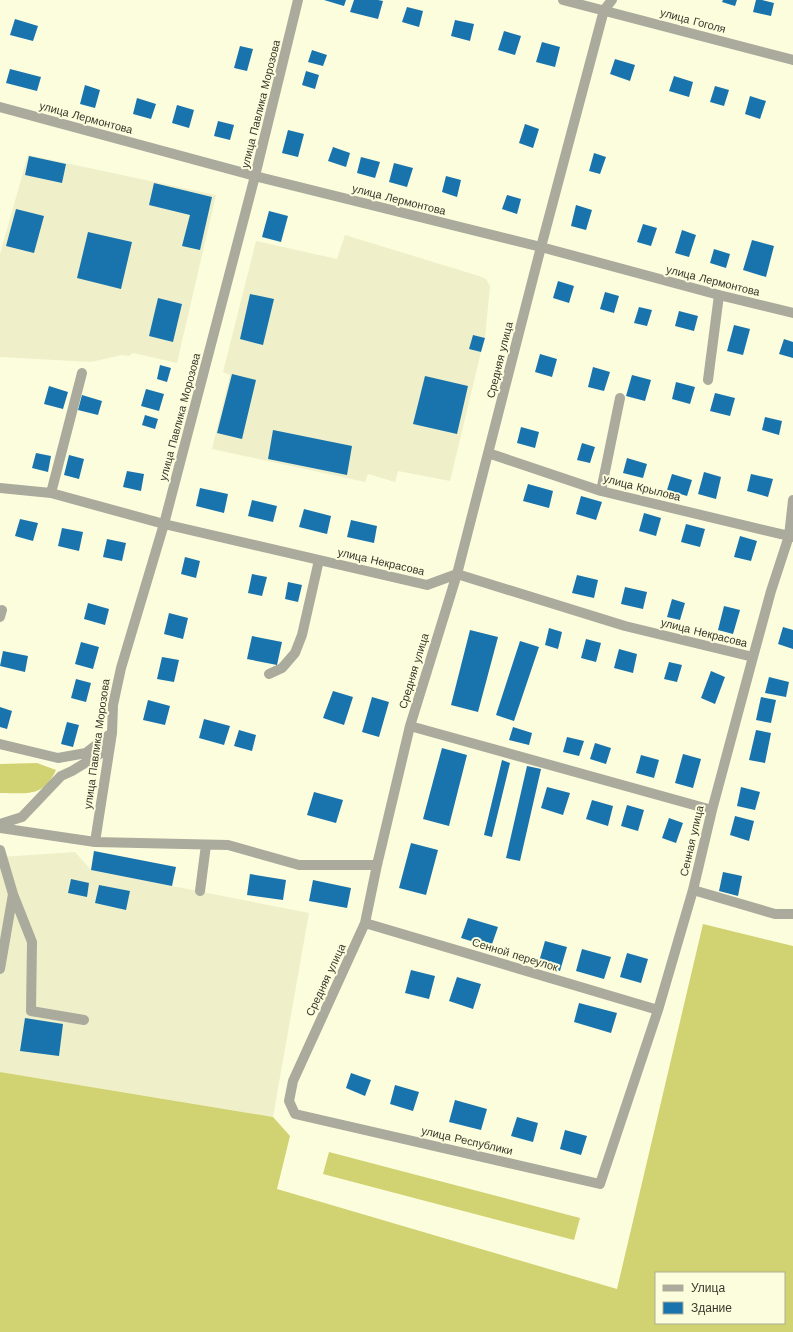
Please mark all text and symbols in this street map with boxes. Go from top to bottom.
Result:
street label: улица Гоголя [659,6,727,36]
street label: улица Павлика Морозова [239,38,283,169]
street label: улица Лермонтова [38,99,135,137]
street label: улица Лермонтова [351,182,448,218]
street label: улица Лермонтова [665,263,762,299]
street label: Средняя улица [484,320,516,400]
street label: улица Павлика Морозова [157,351,204,482]
street label: улица Крылова [602,472,683,504]
street label: улица Некрасова [336,546,427,579]
street label: улица Некрасова [659,616,749,650]
street label: Средняя улица [396,631,432,710]
street label: улица Павлика Морозова [81,677,113,810]
street label: Сенная улица [678,803,707,878]
street label: Сенной переулок [470,936,560,974]
street label: Средняя улица [304,941,349,1018]
street label: улица Республики [420,1124,514,1158]
legend [655,1272,785,1324]
text: Улица [691,1281,725,1295]
text: Здание [691,1301,732,1315]

